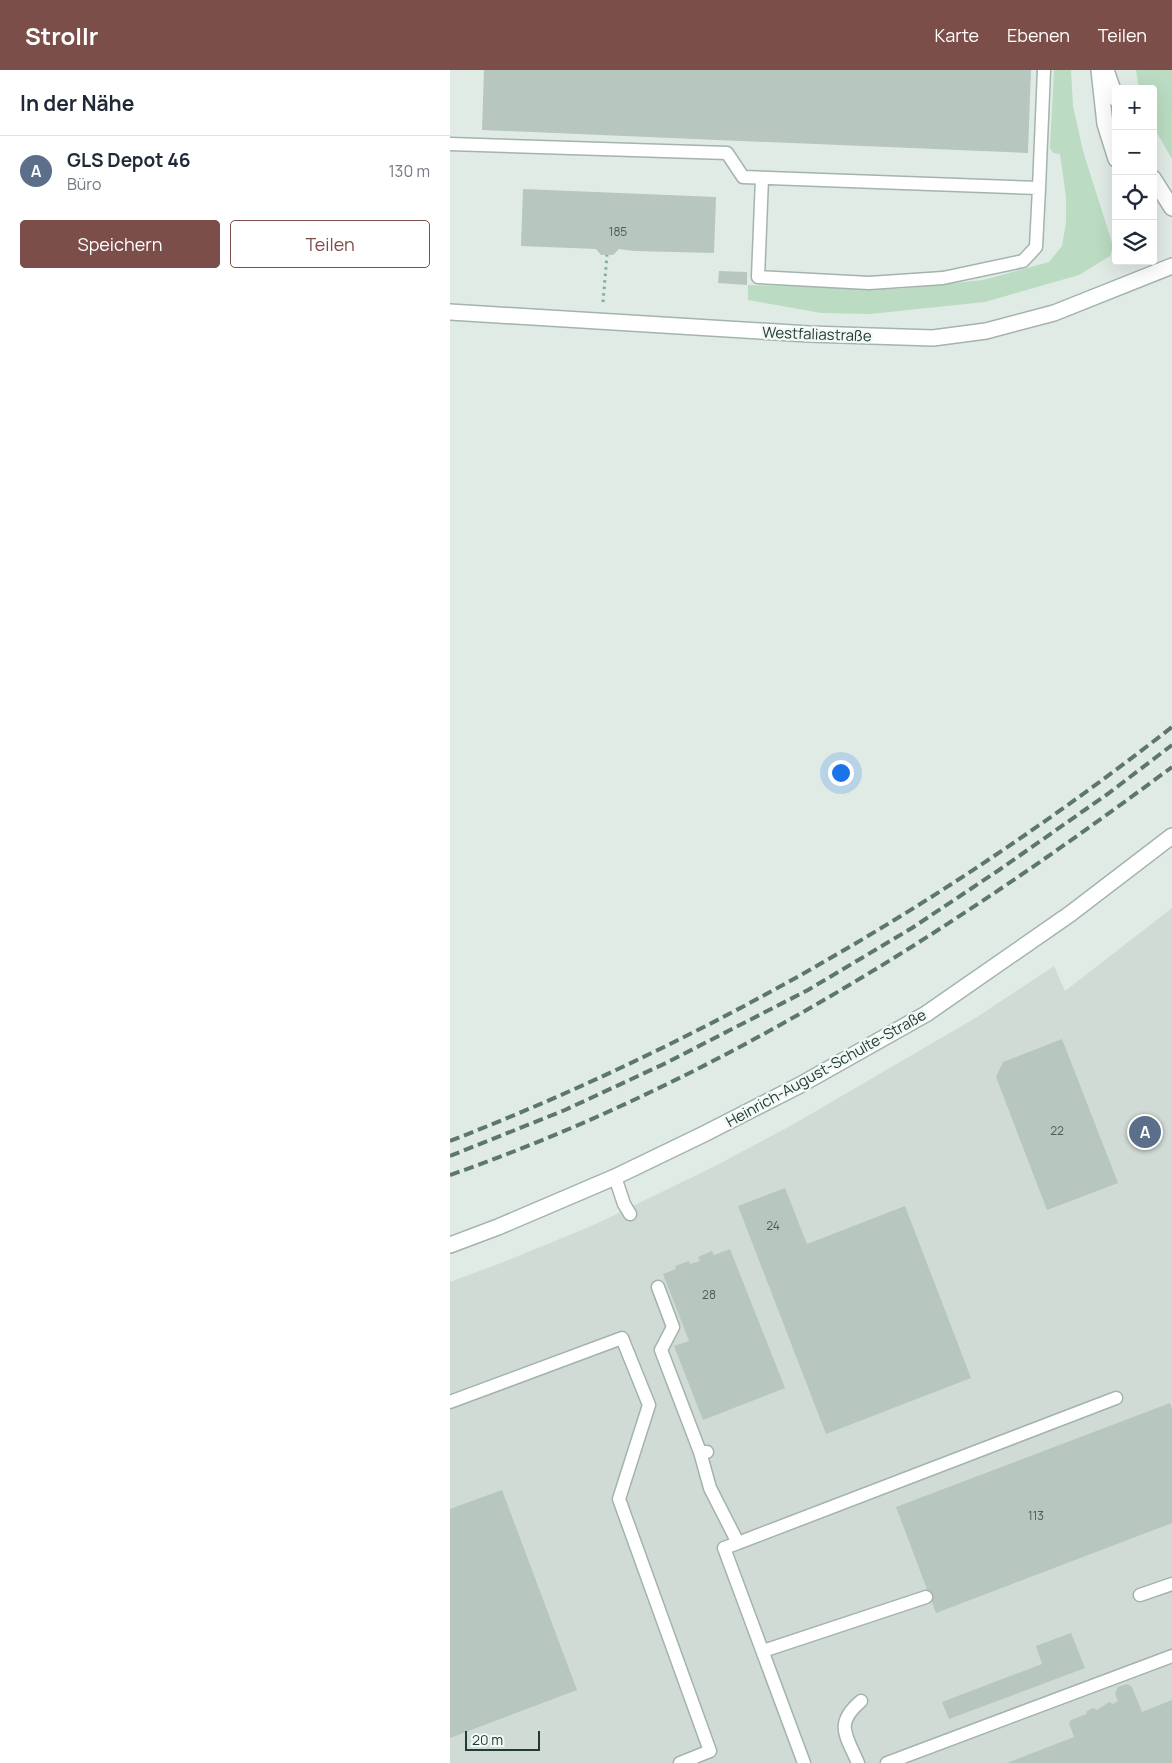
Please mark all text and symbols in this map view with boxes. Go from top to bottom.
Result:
text: Strollr [25,19,98,52]
text: Karte [935,23,979,47]
text: Ebenen [1007,23,1070,47]
text: Teilen [1098,23,1147,47]
map controls [1112,85,1157,265]
button: + [1112,85,1157,130]
text: In der Nähe [20,89,134,117]
button: − [1112,130,1157,175]
text: GLS Depot 46 [67,147,191,173]
text: A [31,160,41,182]
text: 130 m [388,160,430,182]
text: Büro [67,173,101,195]
button: locate [1112,175,1157,220]
button: Speichern [20,220,220,268]
button: Teilen [230,220,430,268]
button: layers [1112,220,1157,265]
house number: 185 [609,223,627,240]
street label: Westfaliastraße [762,322,872,346]
your location [828,760,854,786]
street label: Heinrich-August-Schulte-Straße [722,1004,930,1132]
pin: A [1129,1113,1161,1151]
house number: 22 [1050,1122,1064,1139]
house number: 24 [766,1217,780,1234]
house number: 28 [702,1286,716,1303]
house number: 113 [1028,1507,1044,1524]
scale bar [465,1728,540,1751]
text: 20 m [472,1730,503,1749]

